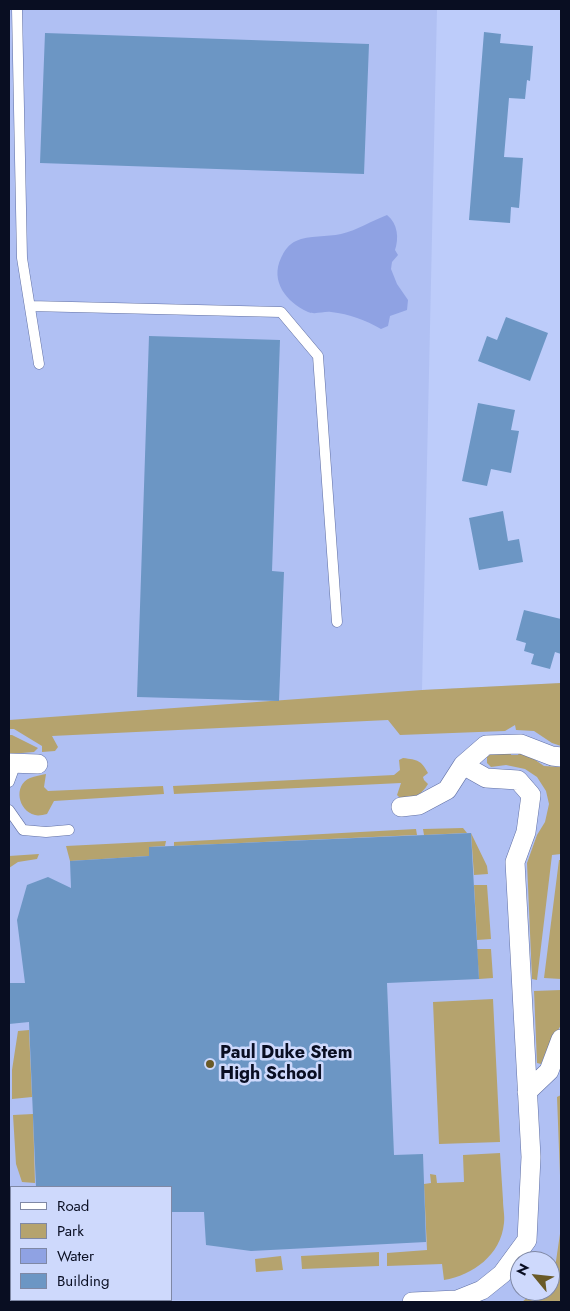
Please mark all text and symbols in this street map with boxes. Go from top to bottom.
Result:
place label: Paul Duke Stem High School [220,1043,352,1086]
marker: Paul Duke Stem High School [204,1058,216,1070]
legend [10,1186,172,1301]
text: Road [57,1195,89,1217]
text: Park [57,1220,84,1242]
text: Water [57,1245,94,1267]
north arrow [510,1251,560,1301]
text: N [511,1260,534,1279]
text: Building [57,1270,109,1292]

